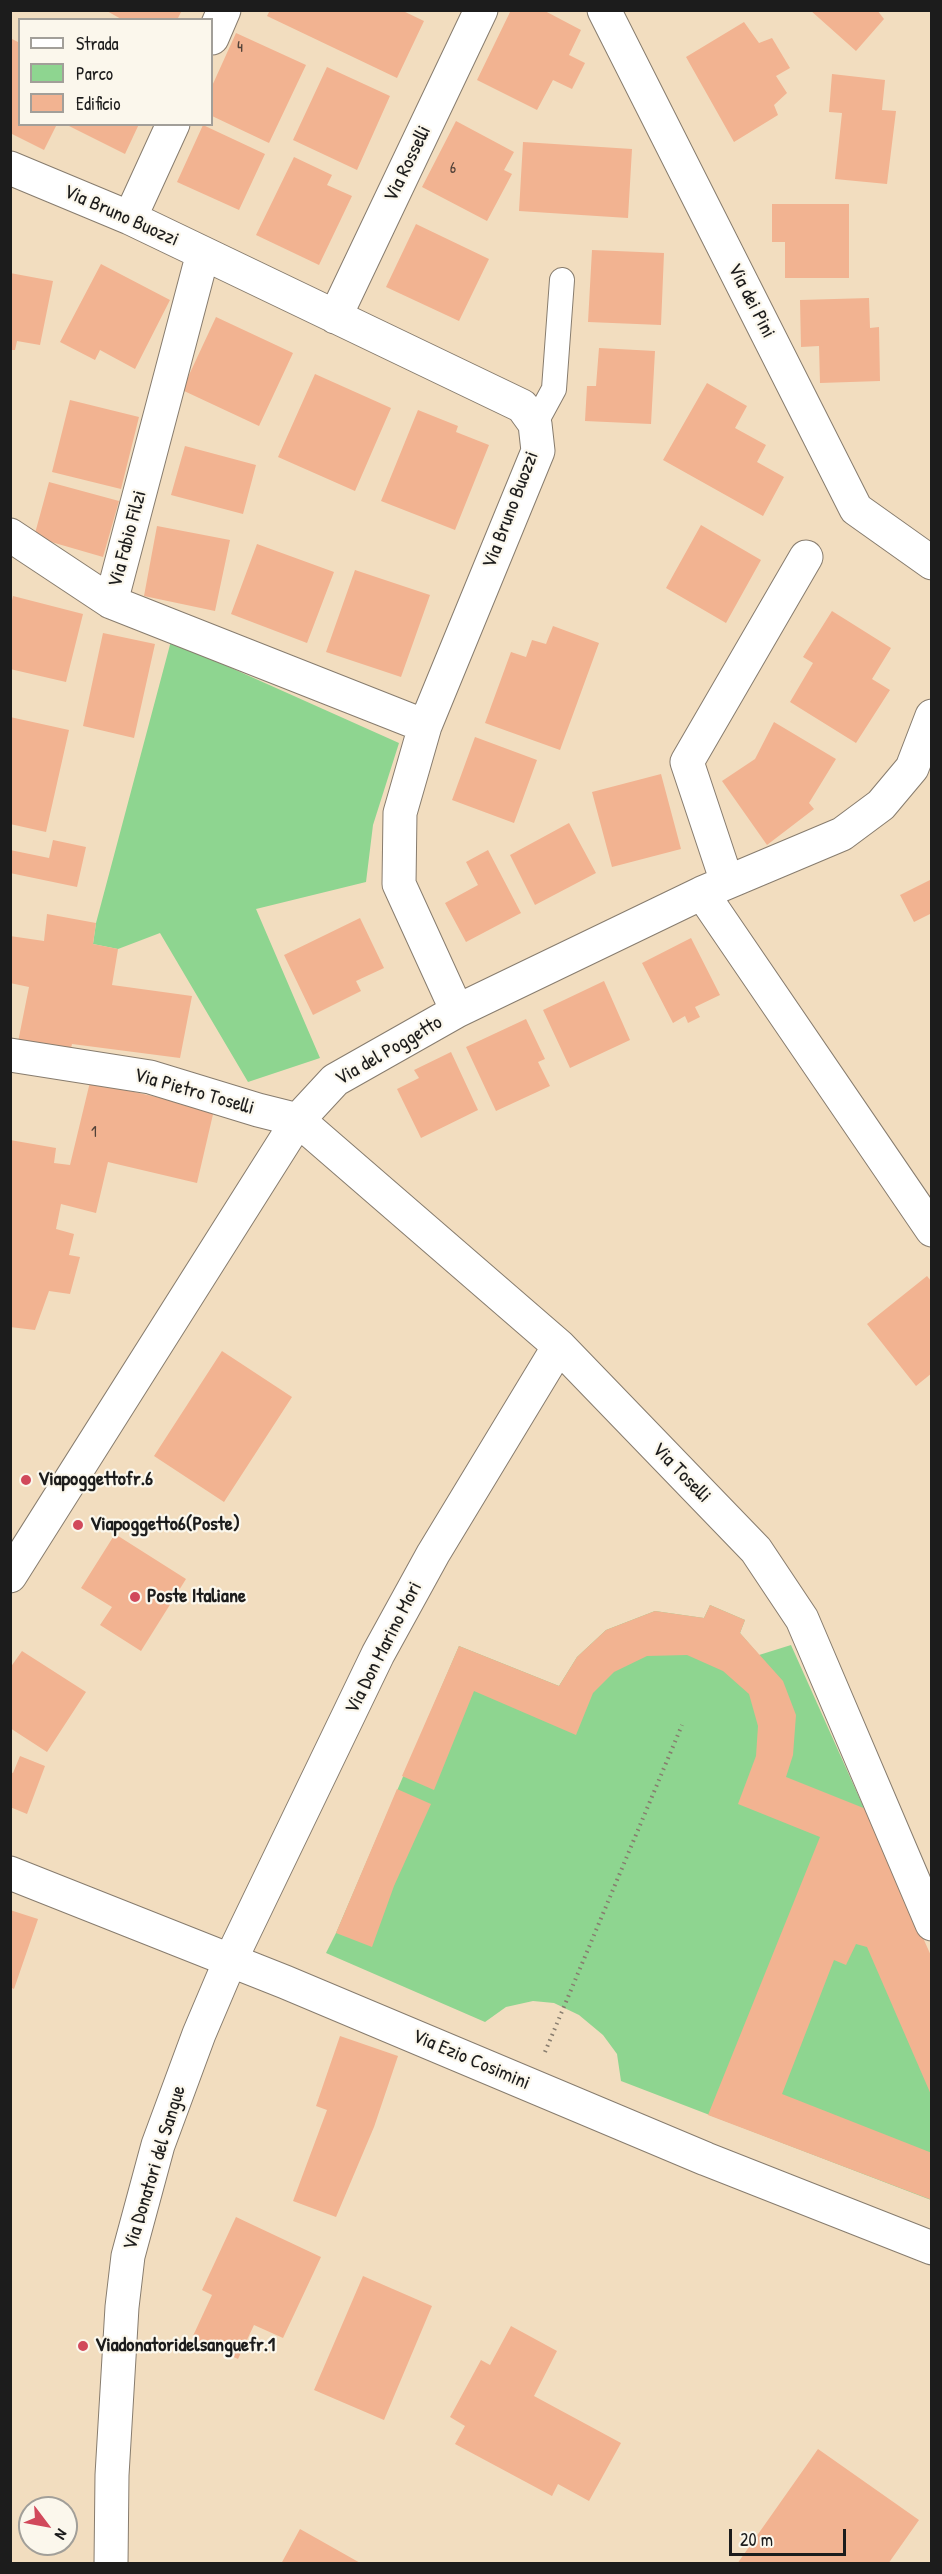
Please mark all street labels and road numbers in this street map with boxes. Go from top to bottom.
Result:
street label: Via Rosselli [379,122,437,206]
street label: Via Bruno Buozzi [60,180,182,252]
street label: Via dei Pini [722,260,780,342]
street label: Via Bruno Buozzi [478,448,544,572]
street label: Via Fabio Filzi [104,488,152,590]
street label: Via del Poggetto [331,1011,447,1091]
street label: Via Pietro Toselli [131,1063,257,1121]
street label: Via Toselli [647,1438,715,1508]
street label: Via Don Marino Mori [340,1578,428,1718]
street label: Via Ezio Cosimini [409,2024,533,2096]
street label: Via Donatori del Sangue [119,2083,191,2253]

